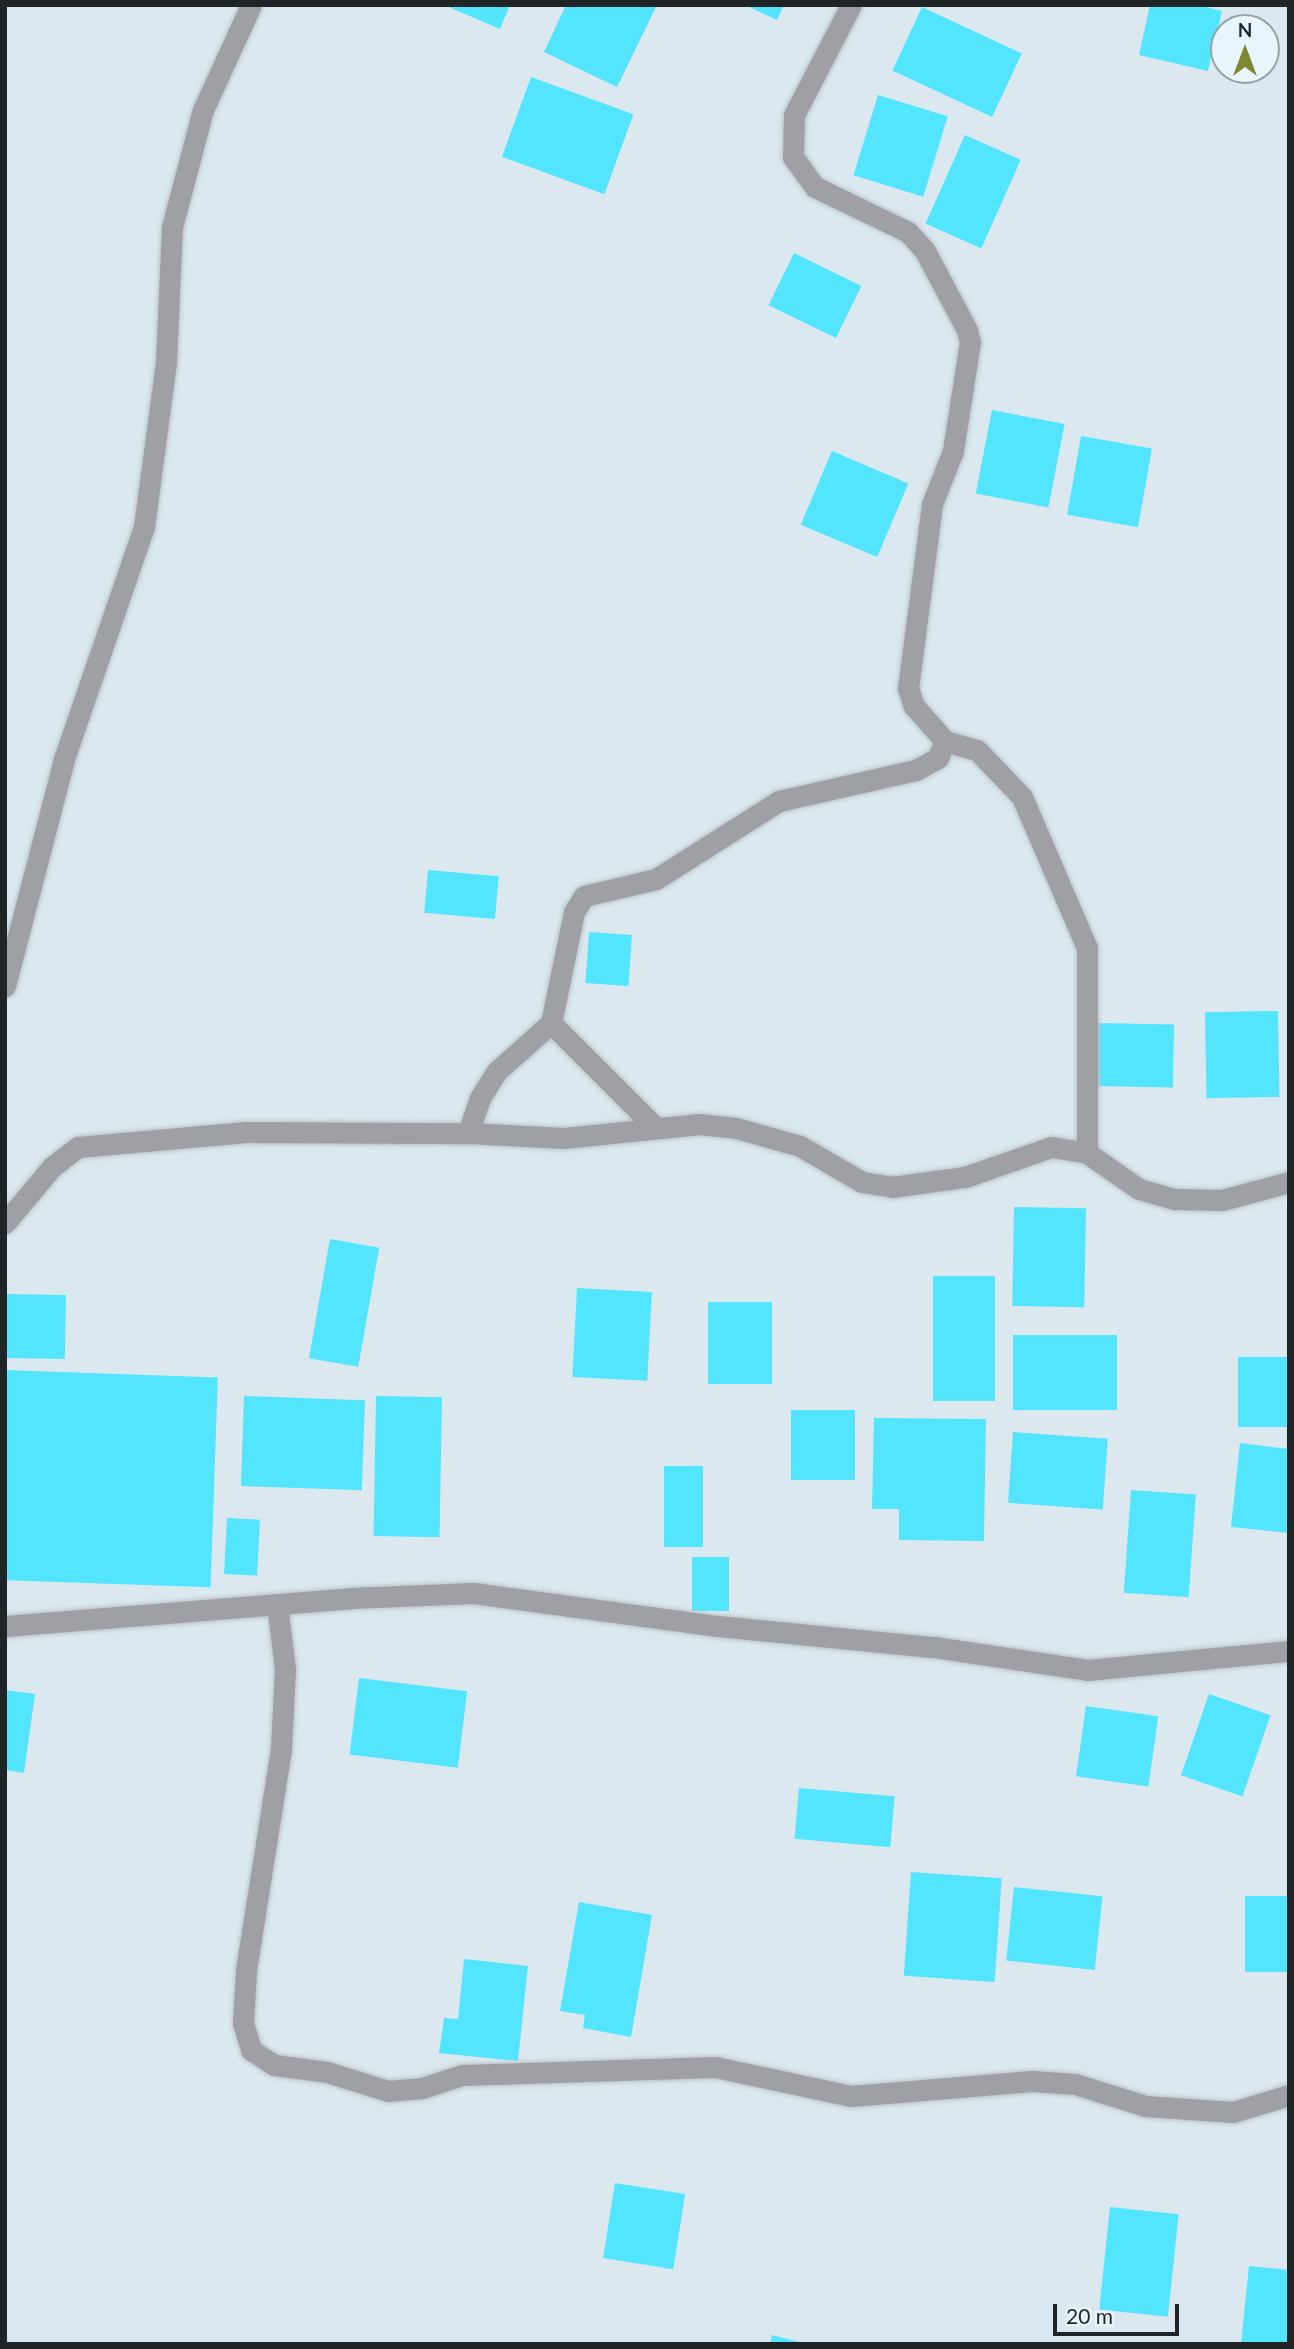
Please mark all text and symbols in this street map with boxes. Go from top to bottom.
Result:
north arrow [1210,14,1280,84]
text: N [1238,18,1252,41]
scale bar [1056,2290,1182,2334]
text: 20 m [1066,2303,1113,2328]

